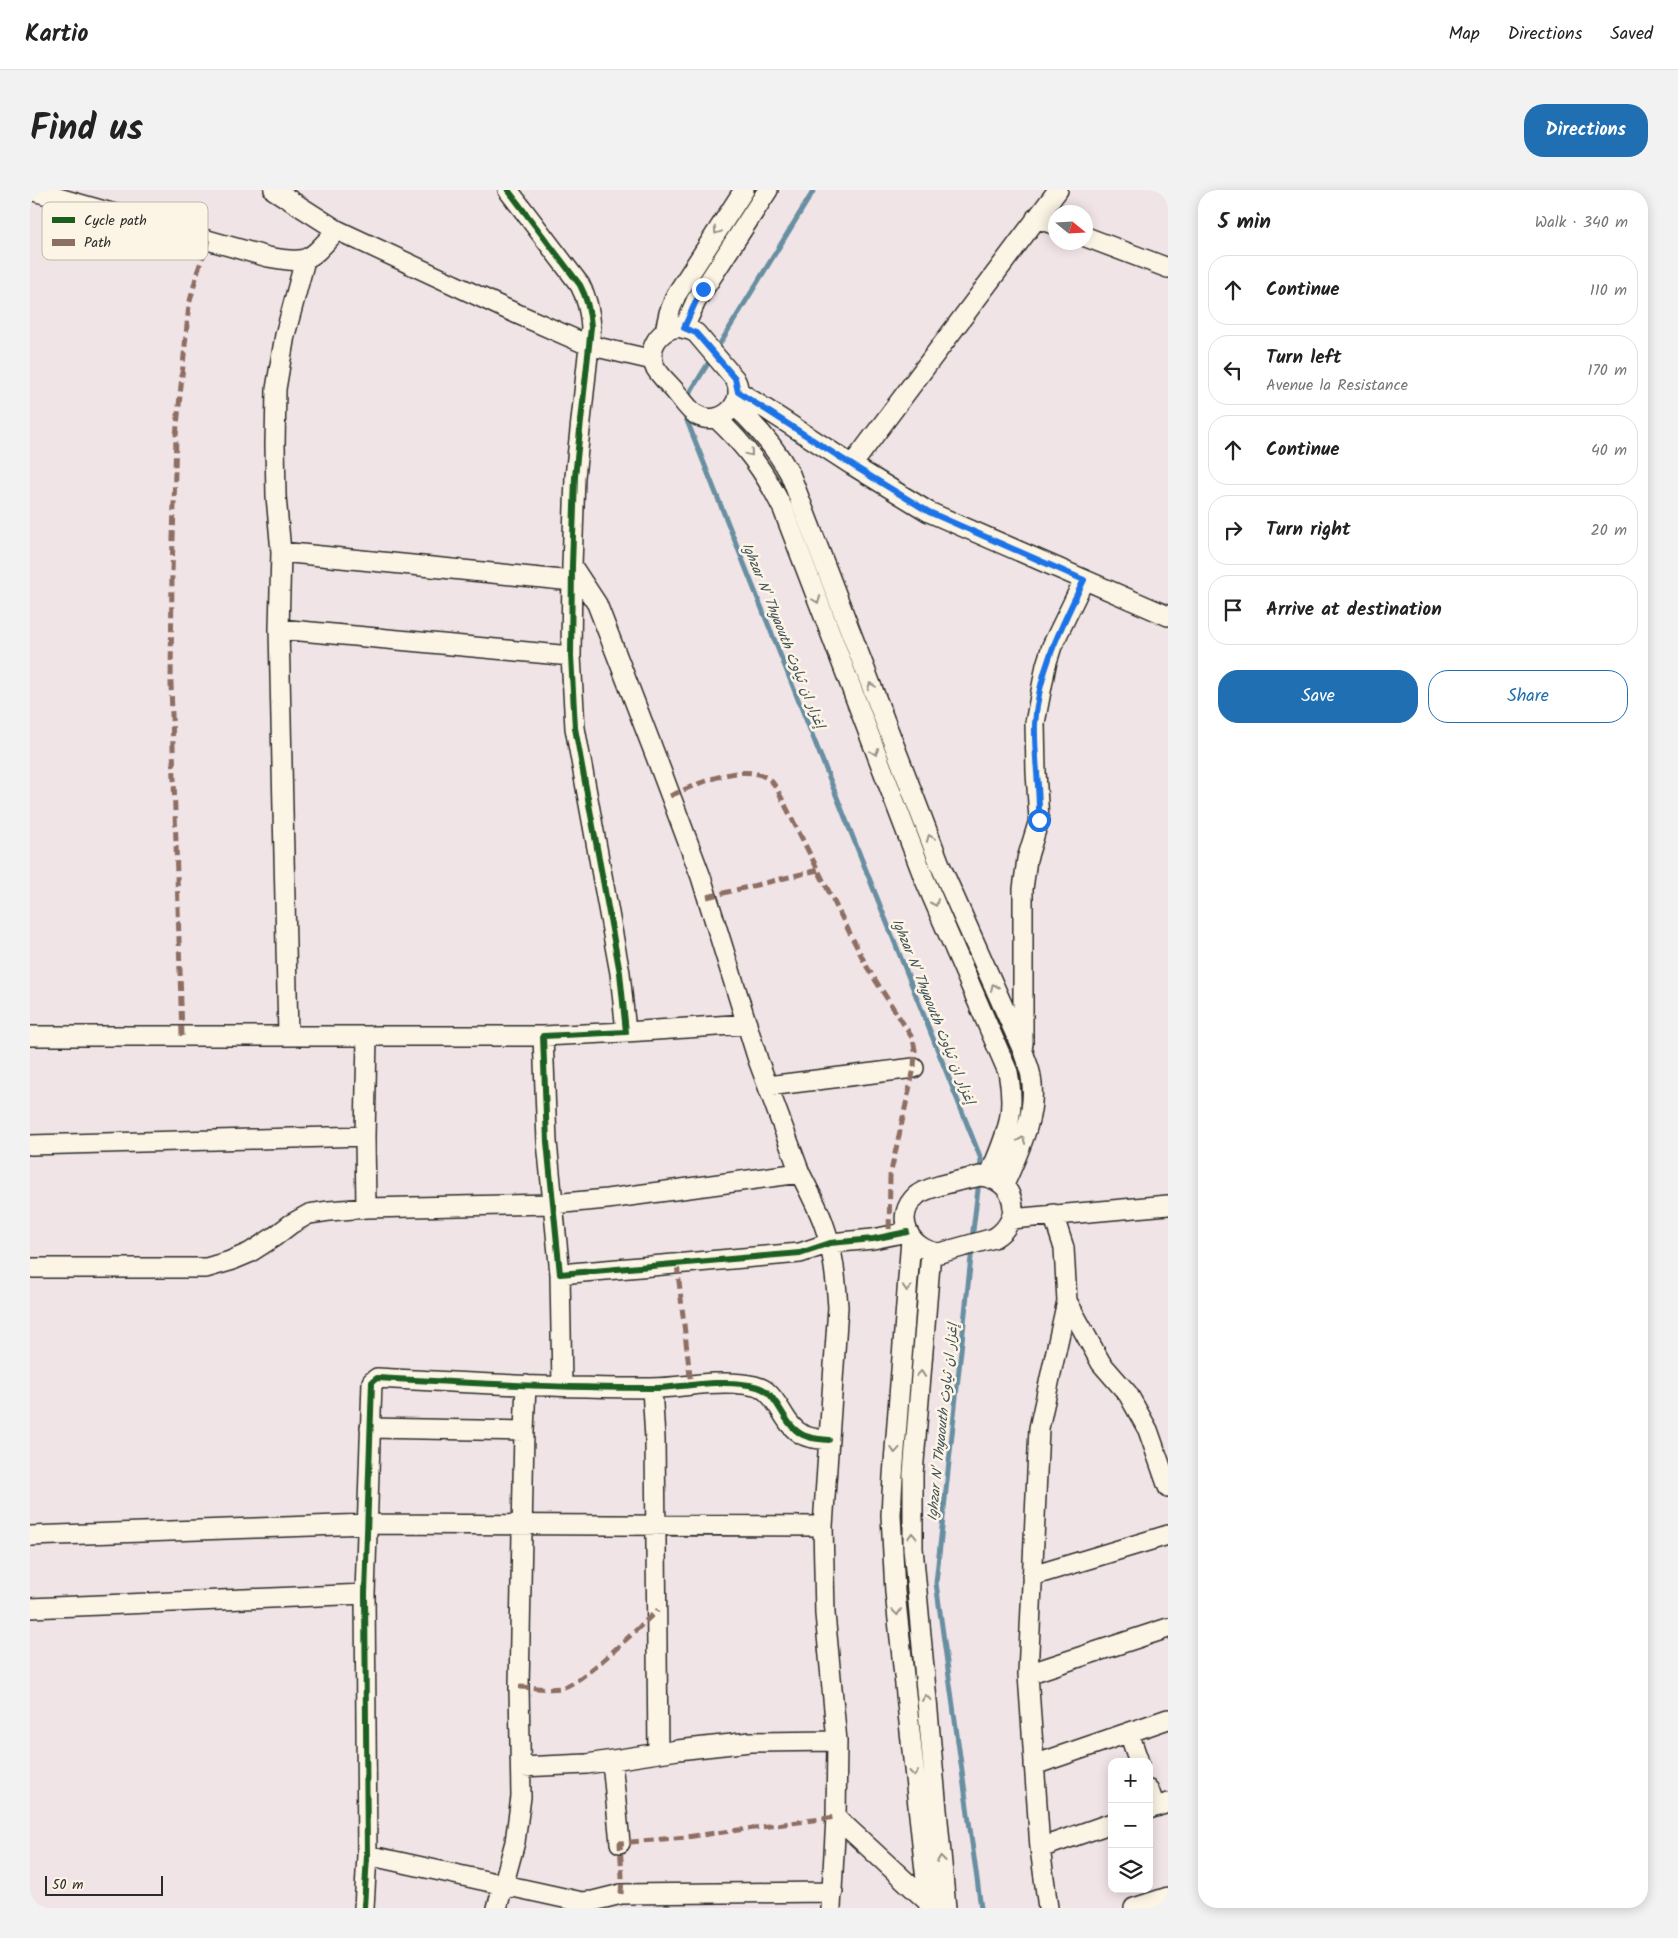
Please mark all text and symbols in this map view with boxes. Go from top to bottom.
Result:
text: Kartio [25,15,88,54]
text: Map [1448,20,1480,49]
text: Directions [1508,20,1582,49]
text: Saved [1610,20,1653,49]
text: Find us [30,102,143,158]
button: Directions [1524,104,1648,157]
legend [42,202,208,260]
north arrow [1048,205,1093,250]
text: 5 min [1218,206,1271,239]
text: Cycle path [84,210,147,232]
text: Walk · 340 m [1535,210,1628,235]
one-way arrow [714,225,723,234]
text: Path [84,232,111,254]
text: Continue [1266,275,1339,305]
icon: ahead [1219,276,1247,304]
route end [692,278,715,301]
text: 110 m [1590,278,1627,303]
text: Turn left [1266,343,1341,373]
icon: left [1219,356,1247,384]
text: 170 m [1587,358,1627,383]
text: Avenue la Resistance [1266,373,1408,398]
text: Continue [1266,435,1339,465]
icon: ahead [1219,436,1247,464]
text: 40 m [1591,438,1627,463]
one-way arrow [744,447,752,456]
text: Turn right [1266,515,1351,545]
icon: right [1219,516,1247,544]
text: 20 m [1591,518,1627,543]
water label: Ighzar N' Thyaouth إغزار ان ثياوث [736,539,831,734]
one-way arrow [811,595,821,604]
text: Arrive at destination [1266,595,1442,625]
icon: arrive [1219,596,1247,624]
button: Save [1218,670,1418,723]
button: Share [1428,670,1628,723]
one-way arrow [867,682,878,691]
one-way arrow [870,747,880,755]
route start [1028,809,1051,832]
one-way arrow [925,834,936,843]
one-way arrow [928,898,939,907]
water label: Ighzar N' Thyaouth إغزار ان ثياوث [886,915,981,1110]
one-way arrow [990,983,1001,992]
one-way arrow [1016,1136,1026,1145]
one-way arrow [902,1284,913,1292]
water label: Ighzar N' Thyaouth إغزار ان ثياوث [922,1320,965,1522]
one-way arrow [916,1369,927,1377]
one-way arrow [889,1446,900,1454]
one-way arrow [907,1532,918,1540]
one-way arrow [891,1608,902,1616]
one-way arrow [921,1693,932,1701]
map controls [1108,1758,1153,1893]
button: + [1108,1758,1153,1803]
one-way arrow [909,1770,920,1778]
button: − [1108,1803,1153,1848]
button: layers [1108,1848,1153,1893]
one-way arrow [936,1855,947,1863]
scale bar [45,1873,162,1896]
text: 50 m [52,1874,83,1896]

